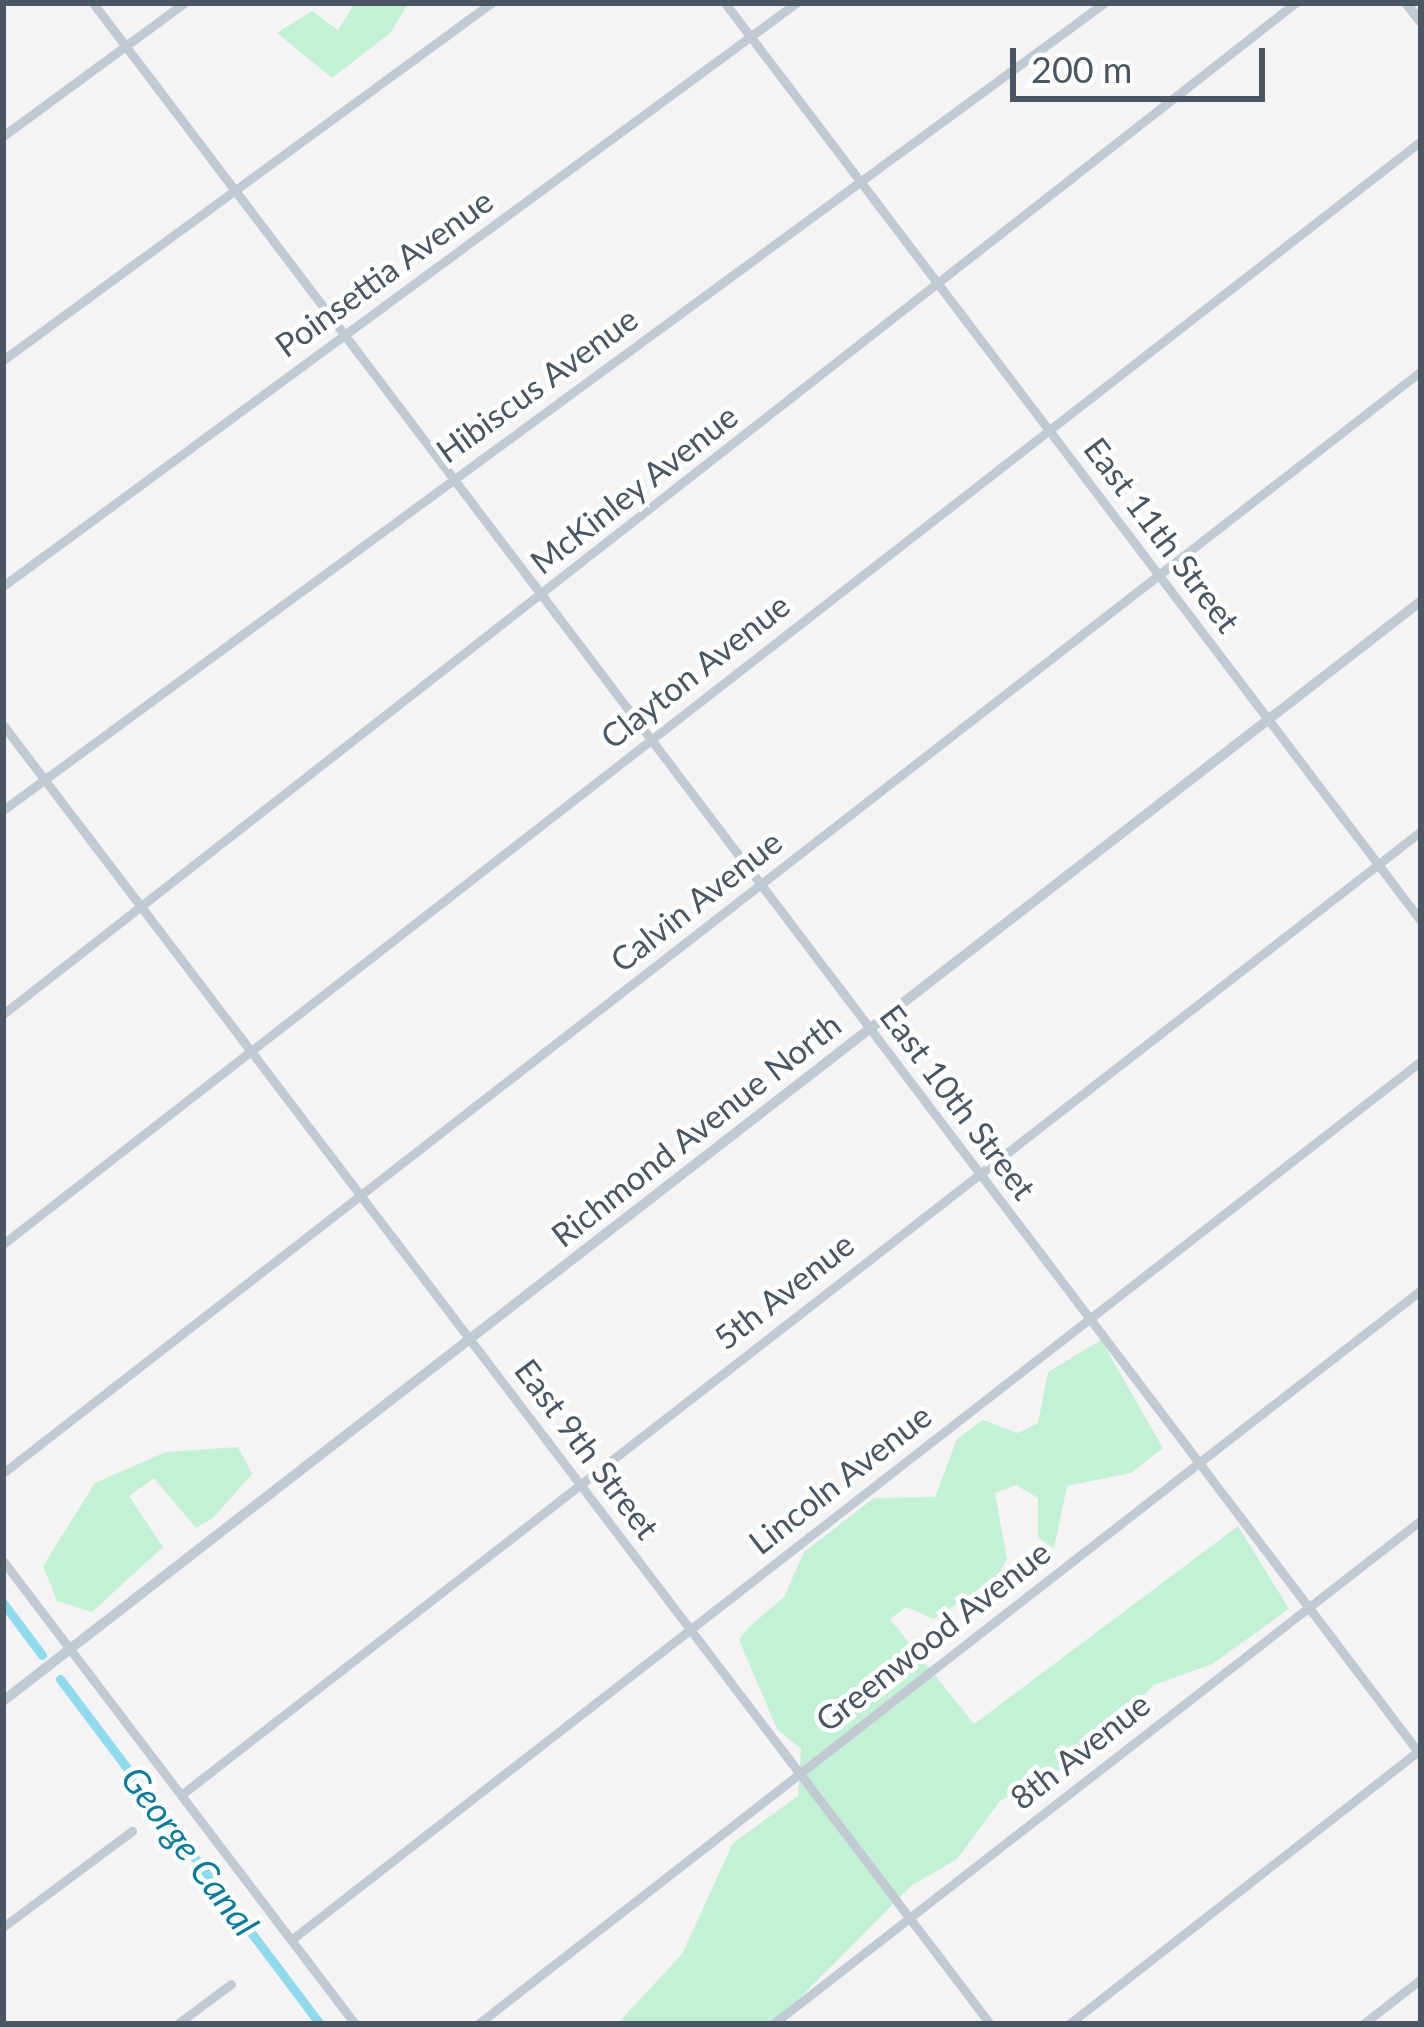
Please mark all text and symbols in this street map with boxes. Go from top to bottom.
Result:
scale bar [1016,24,1271,98]
text: 200 m [1031,47,1132,91]
street label: Poinsettia Avenue [267,180,501,366]
street label: Hibiscus Avenue [428,299,646,471]
street label: McKinley Avenue [522,395,746,583]
street label: East 11th Street [1076,430,1248,640]
street label: Clayton Avenue [592,585,798,757]
street label: Calvin Avenue [602,822,790,980]
street label: East 10th Street [872,997,1044,1207]
street label: Richmond Avenue North [543,1004,849,1256]
street label: 5th Avenue [706,1224,862,1358]
street label: East 9th Street [507,1351,667,1547]
street label: Lincoln Avenue [741,1395,939,1563]
street label: Greenwood Avenue [807,1532,1059,1740]
street label: 8th Avenue [1002,1684,1158,1818]
water label: George Canal [112,1758,268,1944]

